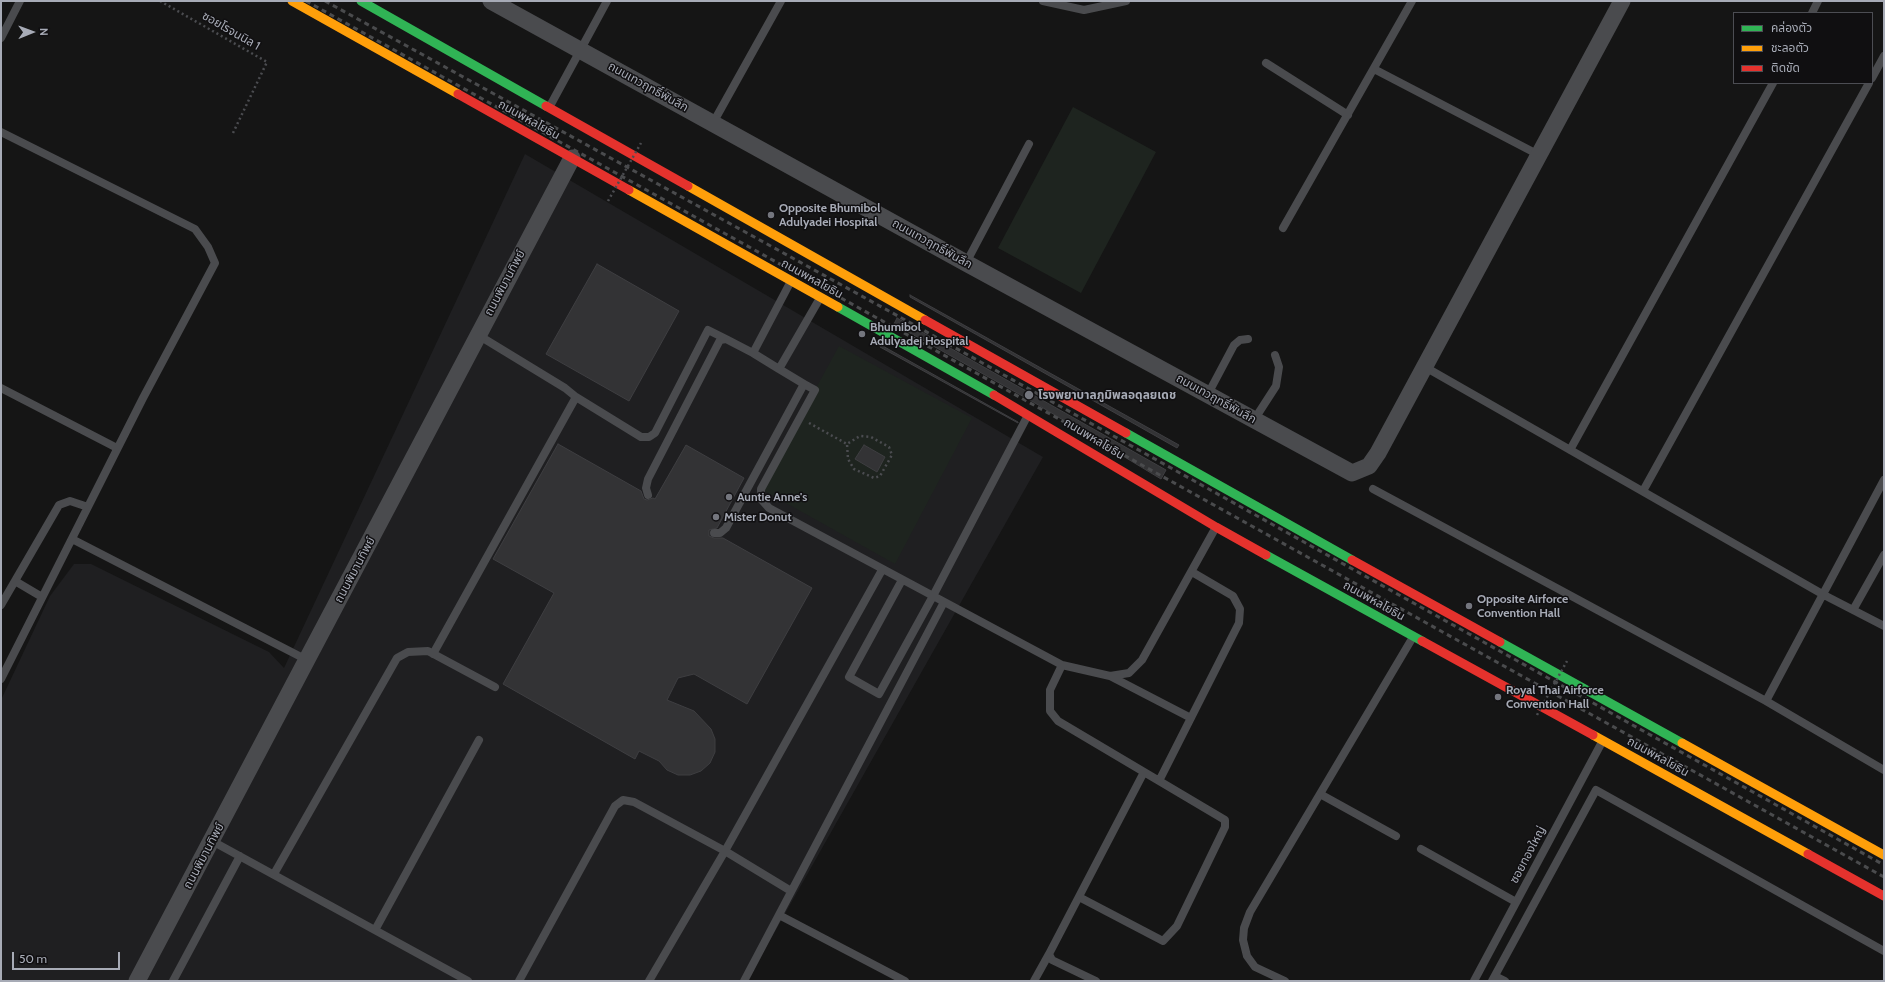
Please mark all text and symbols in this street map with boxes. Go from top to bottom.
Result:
street label: ซอยโรจนนิล 1 [199,9,263,53]
north arrow [12,12,52,52]
legend [1733,12,1873,84]
text: คล่องตัว [1771,20,1812,35]
text: N [37,28,51,36]
text: ชะลอตัว [1771,40,1809,55]
street label: ถนนเทวฤทธิ์พันลึก [605,59,691,115]
text: ติดขัด [1771,60,1800,75]
street label: ถนนพหลโยธิน [496,97,562,143]
place label: Opposite Bhumibol Adulyadei Hospital [779,201,880,229]
marker: Opposite Bhumibol Adulyadei Hospital [766,210,776,220]
street label: ถนนเทวฤทธิ์พันลึก [889,216,975,272]
street label: ถนนพิมานทิพย์ [482,248,528,318]
street label: ถนนพหลโยธิน [779,256,845,302]
place label: Bhumibol Adulyadej Hospital [870,320,968,348]
marker: Bhumibol Adulyadej Hospital [857,329,867,339]
street label: ถนนเทวฤทธิ์พันลึก [1173,371,1259,427]
place label: โรงพยาบาลภูมิพลอดุลยเดช [1038,388,1176,402]
marker: โรงพยาบาลภูมิพลอดุลยเดช [1023,389,1035,401]
street label: ถนนพหลโยธิน [1061,415,1127,463]
place label: Auntie Anne's [737,490,807,504]
marker: Auntie Anne's [724,492,734,502]
place label: Mister Donut [724,510,792,524]
marker: Mister Donut [711,512,721,522]
street label: ถนนพิมานทิพย์ [332,535,378,605]
street label: ถนนพหลโยธิน [1341,578,1407,624]
place label: Opposite Airforce Convention Hall [1477,592,1568,620]
marker: Opposite Airforce Convention Hall [1464,601,1474,611]
place label: Royal Thai Airforce Convention Hall [1506,683,1604,711]
marker: Royal Thai Airforce Convention Hall [1493,692,1503,702]
street label: ถนนพหลโยธิน [1625,734,1691,780]
street label: ถนนพิมานทิพย์ [181,821,227,891]
street label: ซอยทองใหญ่ [1507,824,1549,886]
scale bar [14,944,122,970]
text: 50 m [19,951,47,966]

